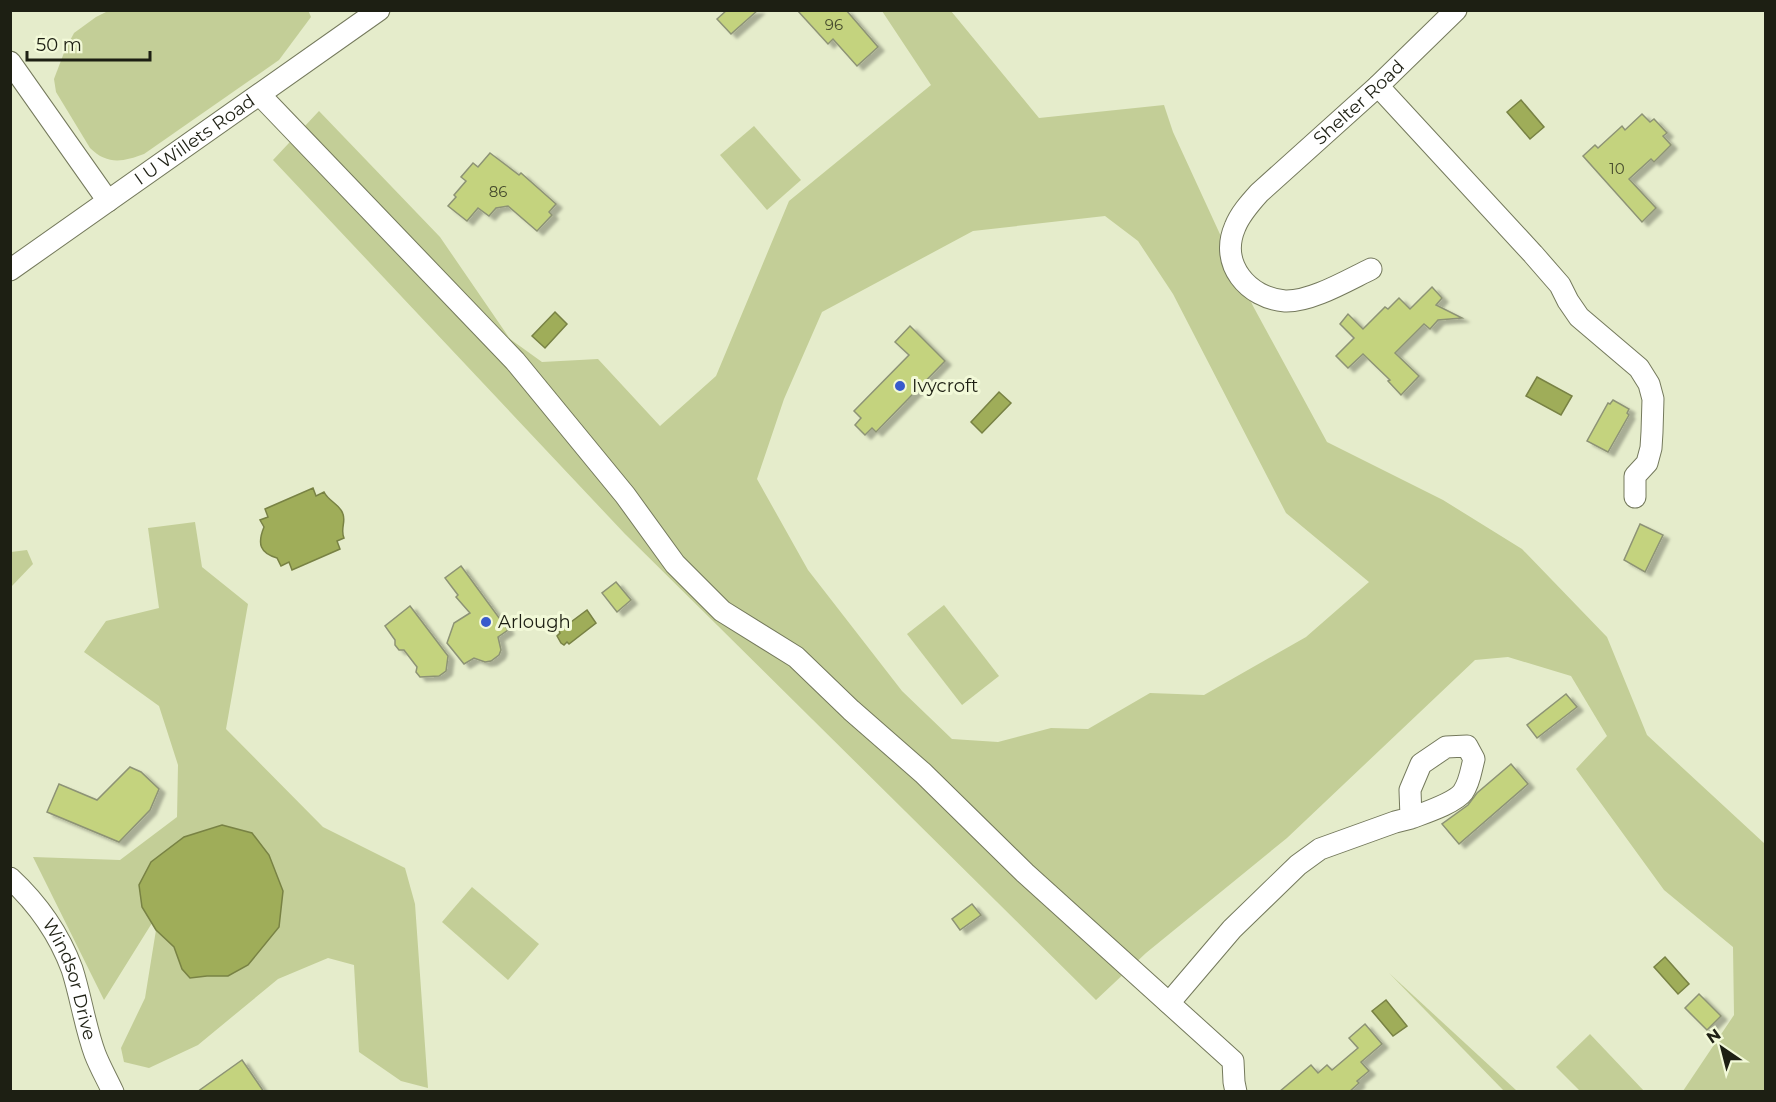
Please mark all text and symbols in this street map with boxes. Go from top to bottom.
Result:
house number: 96 [825,15,843,34]
scale bar [27,24,150,62]
text: 50 m [36,34,82,56]
street label: Shelter Road [1309,55,1409,150]
street label: I U Willets Road [130,90,259,190]
house number: 10 [1609,159,1625,178]
house number: 86 [489,182,507,201]
place label: Ivycroft [912,375,978,397]
marker: Ivycroft [893,379,907,393]
place label: Arlough [498,611,571,633]
marker: Arlough [479,615,493,629]
street label: Windsor Drive [37,914,101,1043]
north arrow [1692,1018,1752,1078]
text: N [1703,1025,1724,1048]

